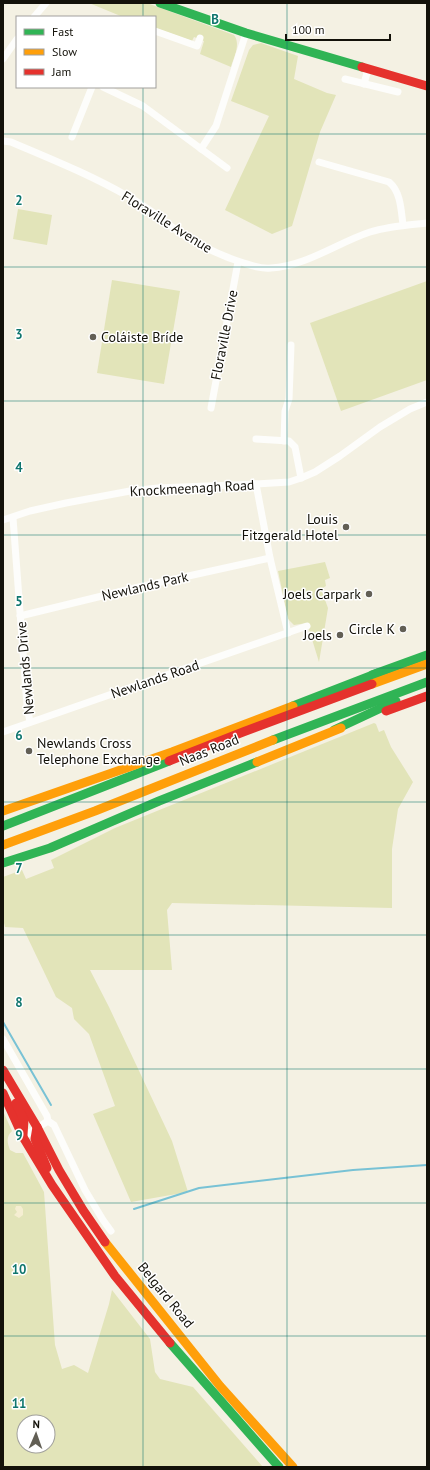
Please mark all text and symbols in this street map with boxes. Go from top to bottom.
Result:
text: B [211,11,219,28]
legend [16,16,156,88]
scale bar [286,16,390,42]
text: 100 m [292,22,325,37]
text: Fast [52,24,73,39]
text: Slow [52,44,77,59]
text: Jam [51,64,71,79]
street label: Floraville Avenue [118,187,216,257]
text: 2 [15,192,23,209]
street label: Floraville Drive [206,288,242,382]
text: 3 [15,326,23,343]
place label: Coláiste Bríde [101,328,183,346]
marker: Coláiste Bríde [88,332,98,342]
text: 4 [15,459,23,476]
street label: Knockmeenagh Road [129,476,255,500]
place label: Louis Fitzgerald Hotel [242,510,338,544]
marker: Louis Fitzgerald Hotel [341,522,351,532]
street label: Newlands Park [100,567,190,605]
place label: Joels Carpark [282,585,361,603]
marker: Joels Carpark [364,589,374,599]
text: 5 [15,593,23,610]
street label: Newlands Drive [12,620,38,716]
place label: Circle K [349,620,395,638]
marker: Circle K [398,624,408,634]
place label: Joels [302,626,332,644]
marker: Joels [335,630,345,640]
street label: Newlands Road [108,655,202,703]
text: 6 [15,727,23,744]
street label: Naas Road [177,730,241,770]
place label: Newlands Cross Telephone Exchange [37,734,160,768]
marker: Newlands Cross Telephone Exchange [24,746,34,756]
text: 7 [15,860,23,877]
text: 8 [15,994,23,1011]
text: 9 [15,1127,23,1144]
street label: Belgard Road [134,1258,198,1332]
text: 10 [12,1261,26,1278]
text: 11 [12,1395,26,1412]
north arrow [16,1414,56,1454]
text: N [32,1417,40,1431]

